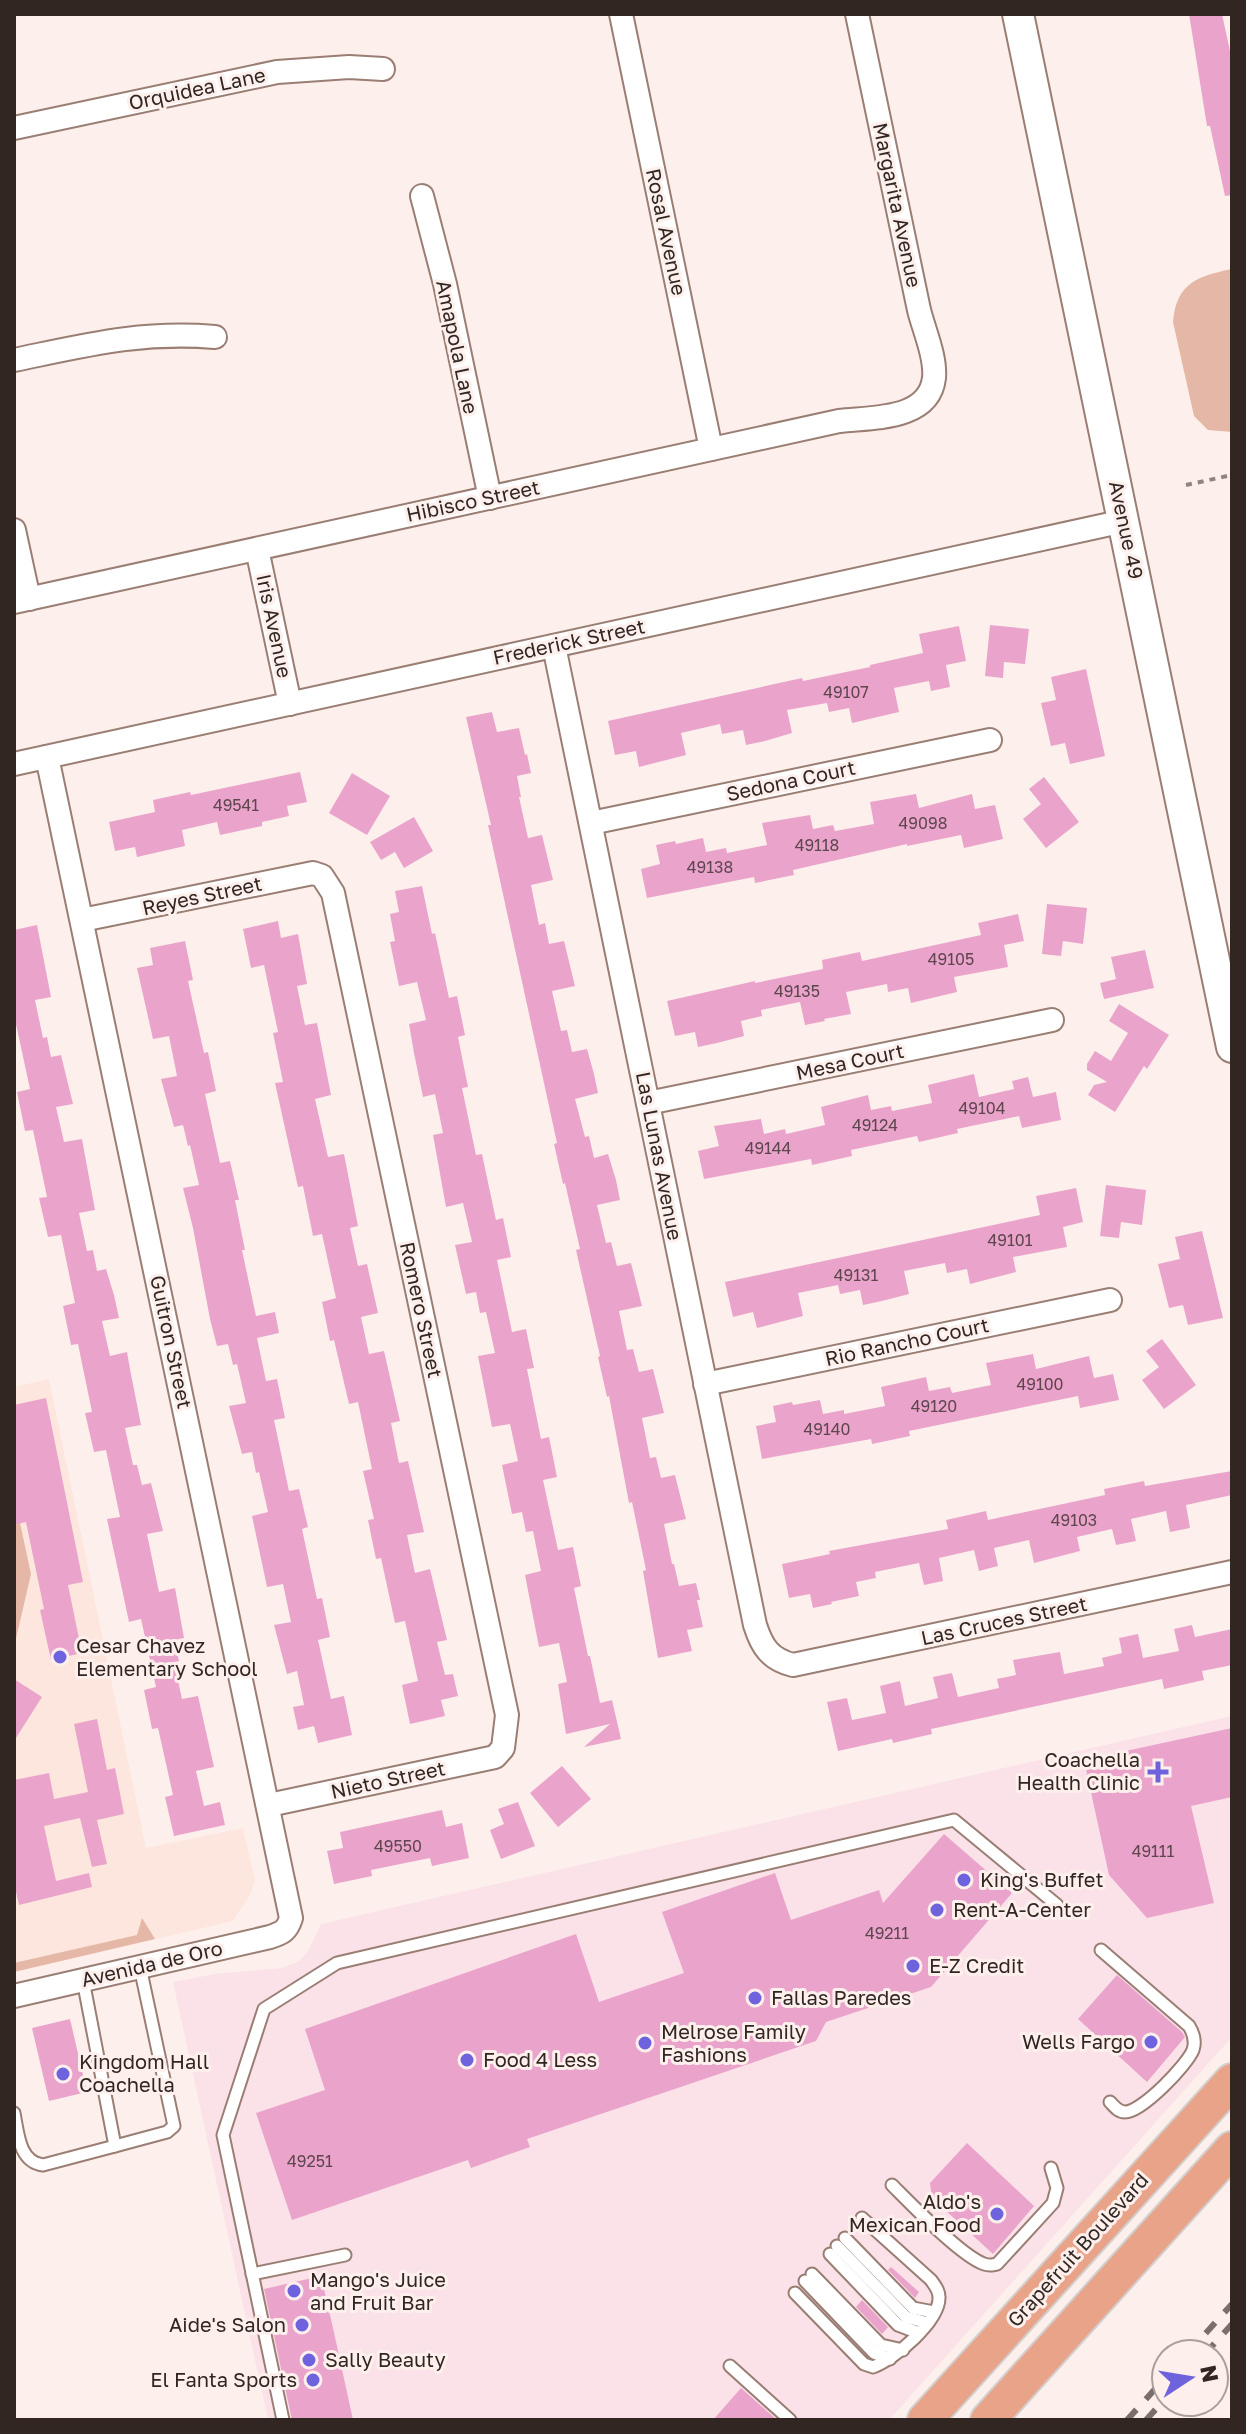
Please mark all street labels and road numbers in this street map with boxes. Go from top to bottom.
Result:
street label: Orquidea Lane [126,62,267,114]
street label: Margarita Avenue [869,120,927,289]
street label: Rosal Avenue [642,166,692,298]
street label: Amapola Lane [432,278,484,416]
street label: Hibisco Street [404,474,542,526]
street label: Avenue 49 [1105,478,1149,581]
street label: Iris Avenue [252,572,298,680]
street label: Frederick Street [491,613,647,669]
street label: Sedona Court [724,755,857,805]
street label: Reyes Street [140,871,264,919]
street label: Mesa Court [794,1038,906,1084]
street label: Las Lunas Avenue [632,1069,688,1242]
street label: Romero Street [396,1240,448,1380]
street label: Guitron Street [146,1273,198,1411]
street label: Rio Rancho Court [823,1312,991,1370]
street label: Las Cruces Street [918,1591,1089,1649]
street label: Nieto Street [328,1755,447,1803]
street label: Avenida de Oro [79,1935,225,1991]
street label: Grapefruit Boulevard [1002,2167,1153,2331]

